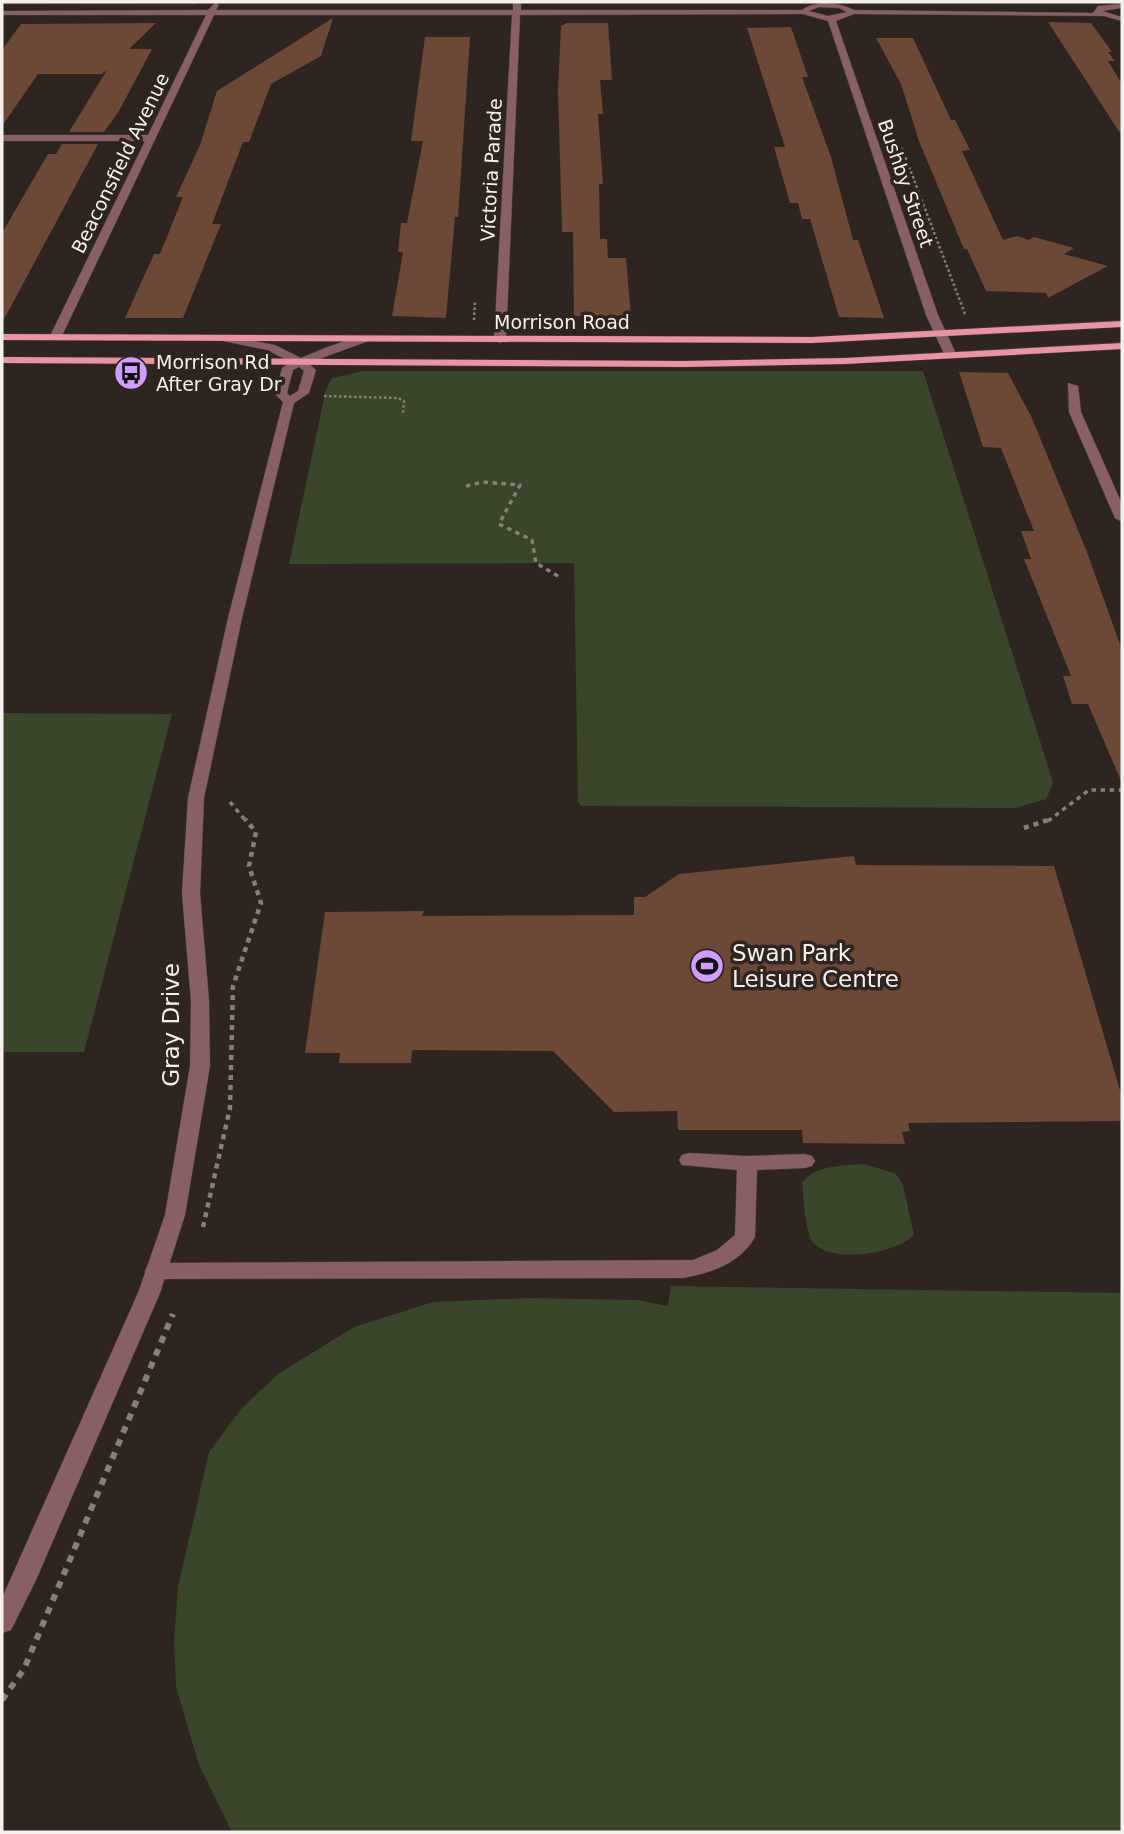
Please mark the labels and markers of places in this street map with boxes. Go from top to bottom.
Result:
place label: Morrison Rd After Gray Dr [156,351,282,395]
bus stop icon: Morrison Rd After Gray Dr [112,354,150,392]
place label: Swan Park Leisure Centre [732,940,899,992]
sports icon: Swan Park Leisure Centre [688,947,726,985]

